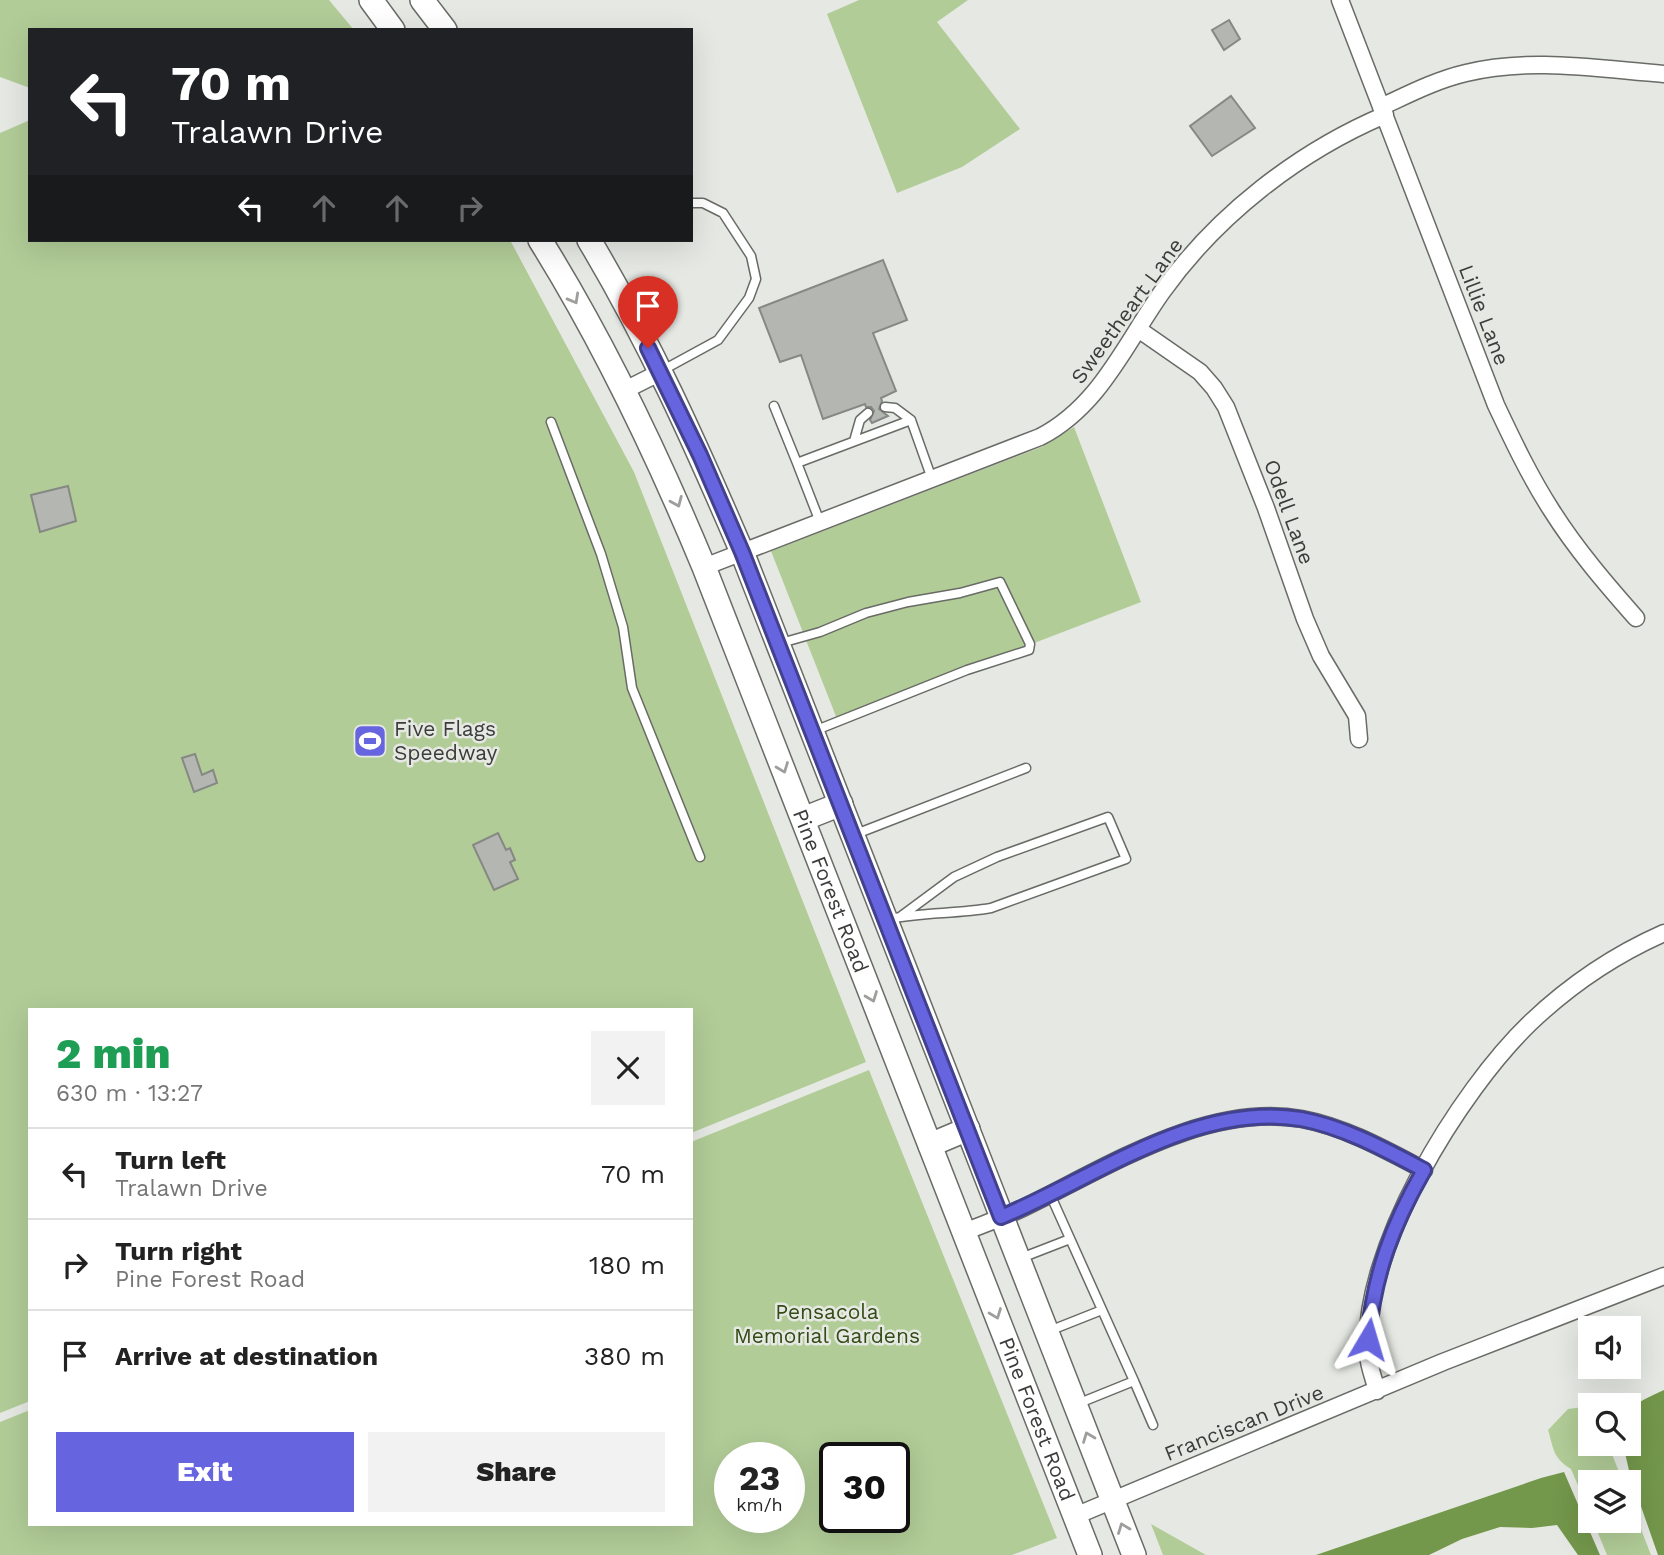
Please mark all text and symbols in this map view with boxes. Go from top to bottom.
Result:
text: 70 m [171,54,291,112]
icon: left [56,56,147,147]
text: Tralawn Drive [171,113,383,151]
icon: left [232,189,270,227]
icon: ahead [305,189,343,227]
icon: ahead [378,189,416,227]
icon: right [451,189,489,227]
street label: Sweetheart Lane [1065,233,1188,388]
street label: Lillie Lane [1454,261,1515,369]
pin [618,276,678,348]
icon: arrive [629,287,667,325]
one-way arrow [566,291,580,304]
street label: Odell Lane [1259,456,1320,568]
one-way arrow [669,494,683,507]
place label: Five Flags Speedway [394,716,498,765]
sports icon: Five Flags Speedway [351,722,389,760]
one-way arrow [775,762,789,774]
street label: Pine Forest Road [788,805,874,976]
one-way arrow [864,990,878,1002]
text: 2 min [56,1029,170,1078]
button: close [591,1031,665,1105]
text: 630 m · 13:27 [56,1080,203,1107]
text: Turn left [115,1145,226,1175]
icon: left [56,1155,94,1193]
text: 70 m [601,1159,665,1189]
text: Tralawn Drive [115,1175,268,1202]
text: Turn right [115,1236,242,1266]
icon: right [56,1246,94,1284]
text: 180 m [589,1250,665,1280]
text: Pine Forest Road [115,1266,305,1293]
park label: Pensacola Memorial Gardens [734,1299,920,1348]
position arrow [1331,1302,1405,1376]
one-way arrow [988,1308,1002,1320]
map controls [1578,1316,1641,1533]
button: sound [1578,1316,1641,1379]
street label: Pine Forest Road [994,1333,1081,1504]
icon: arrive [56,1337,94,1375]
text: Arrive at destination [115,1341,378,1371]
text: 380 m [584,1341,665,1371]
street label: Franciscan Drive [1161,1379,1327,1466]
button: search [1578,1393,1641,1456]
one-way arrow [1082,1431,1096,1443]
button: Exit [56,1432,354,1512]
button: Share [368,1432,665,1512]
speed limit sign: 30 [819,1442,910,1533]
text: 23 [739,1457,780,1499]
button: layers [1578,1470,1641,1533]
text: km/h [736,1494,783,1515]
one-way arrow [1118,1522,1132,1534]

